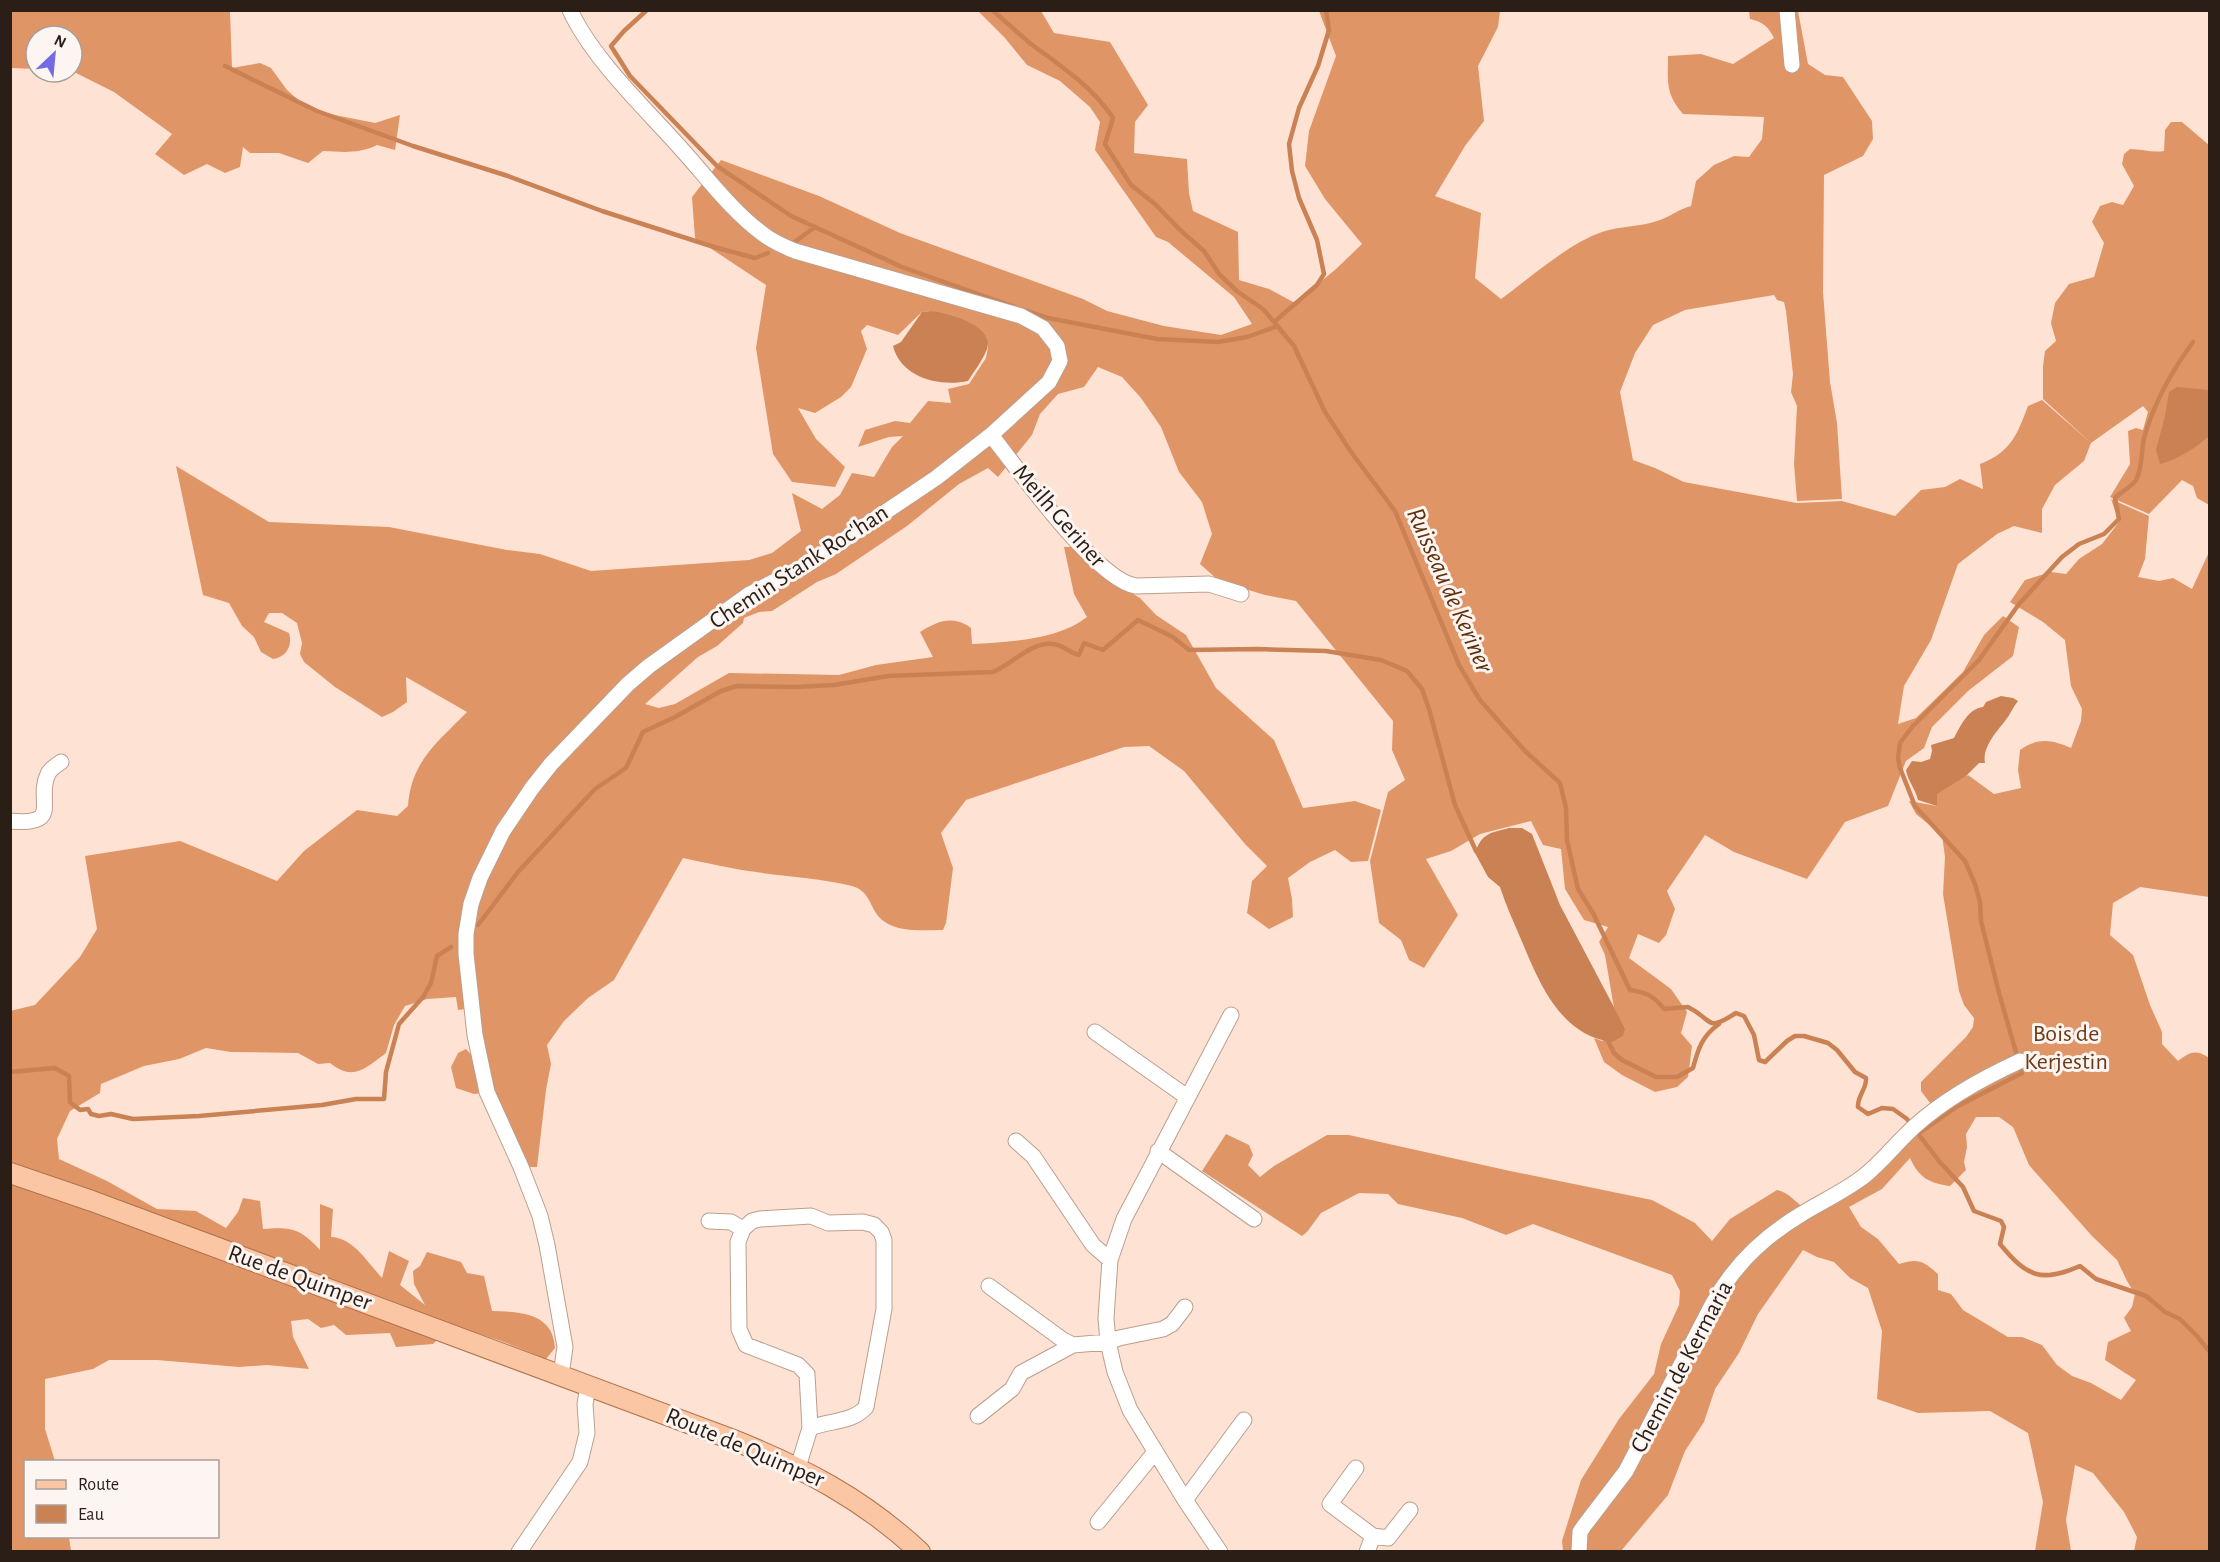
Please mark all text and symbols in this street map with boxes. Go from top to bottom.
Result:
north arrow [24,24,84,84]
text: N [52,32,69,51]
street label: Meilh Geriner [1008,460,1110,572]
street label: Chemin Stank Roc'han [705,500,893,634]
water label: Ruisseau de Keriner [1402,504,1499,678]
park label: Bois de Kerjestin [2024,1022,2108,1074]
street label: Rue de Quimper [225,1241,375,1315]
street label: Chemin de Kermaria [1627,1277,1737,1457]
street label: Route de Quimper [662,1404,828,1492]
legend [24,1460,219,1538]
text: Route [78,1476,119,1494]
text: Eau [78,1506,104,1524]

